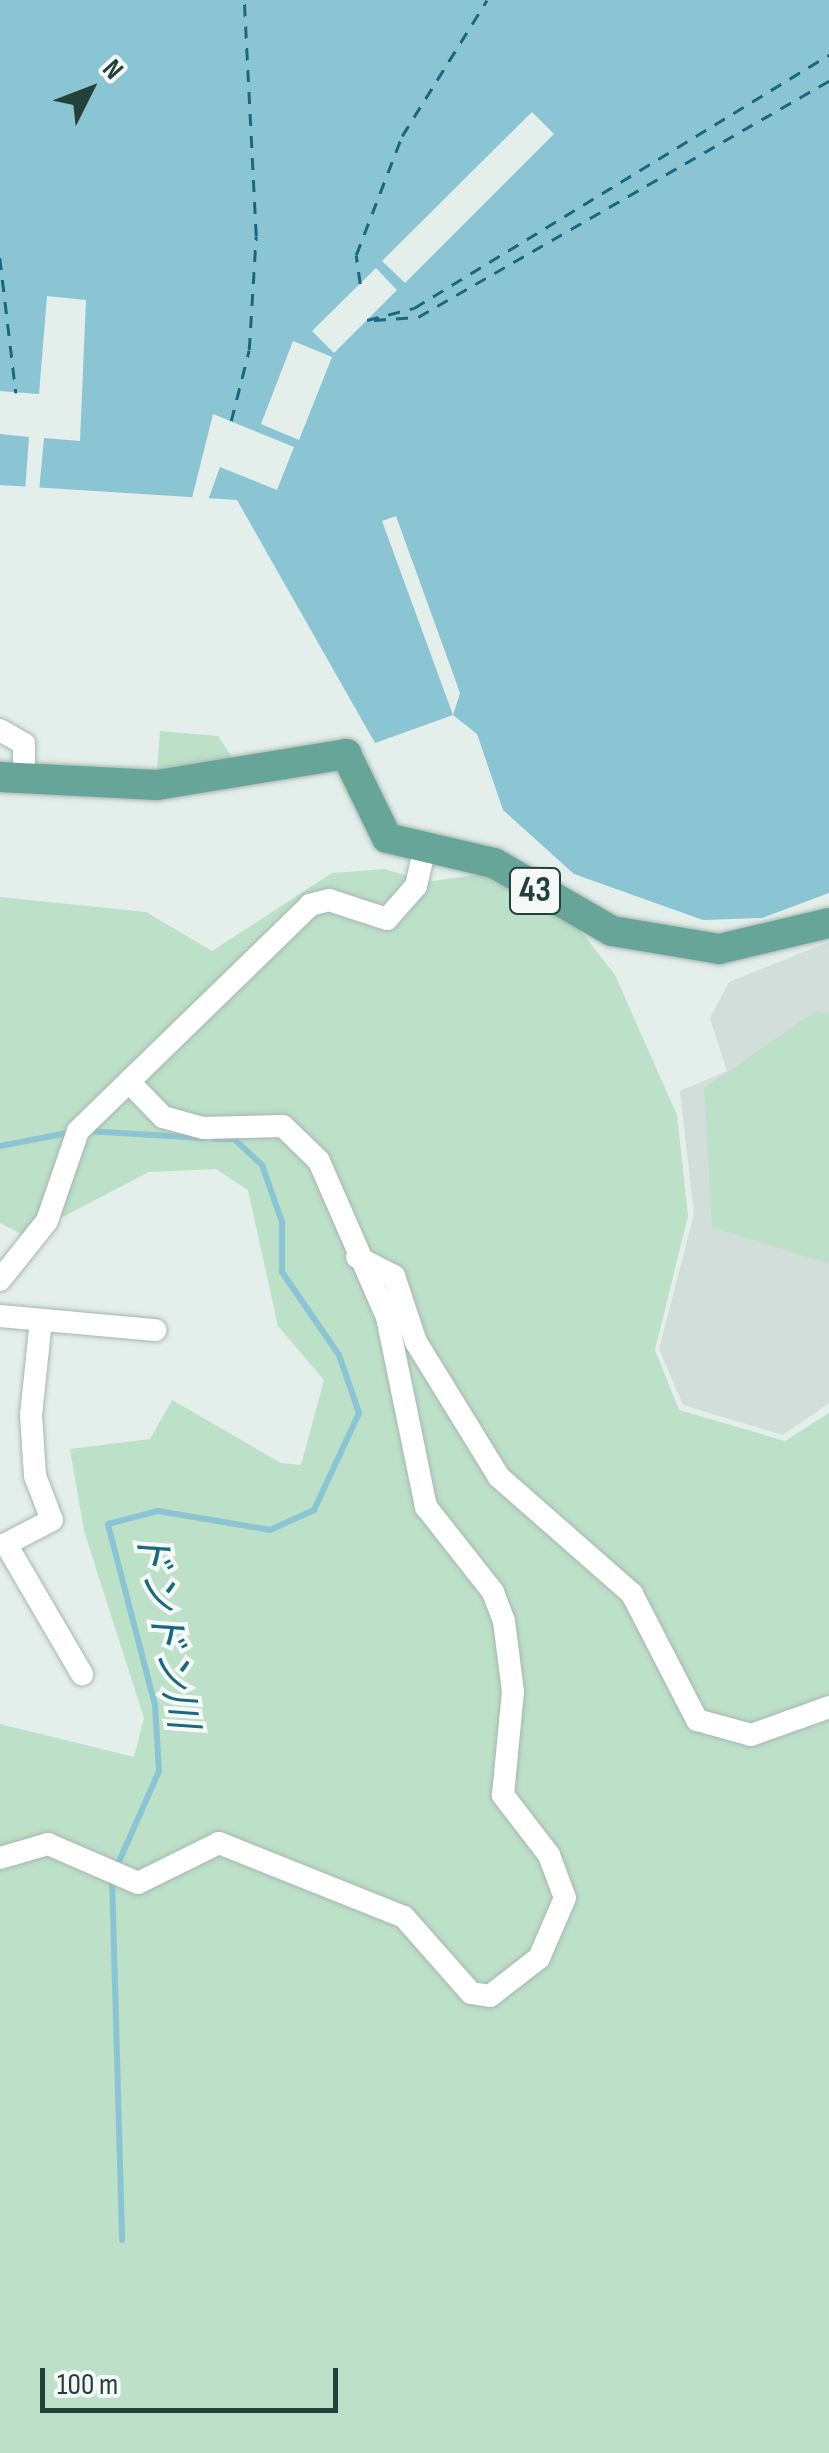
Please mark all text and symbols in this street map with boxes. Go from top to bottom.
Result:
north arrow [40,40,140,140]
text: N [95,53,130,86]
road number: 43 [508,861,562,921]
water label: ドンドン川 [125,1527,207,1733]
scale bar [45,2348,342,2410]
text: 100 m [57,2367,118,2403]

